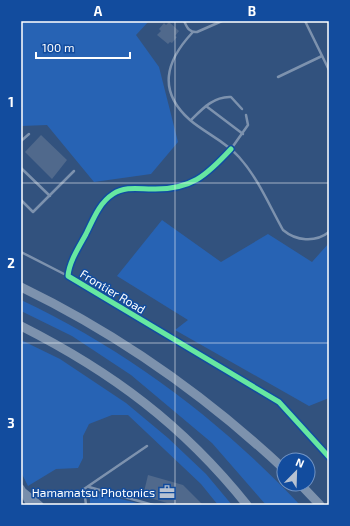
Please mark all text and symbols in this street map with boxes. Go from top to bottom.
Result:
text: A [94,3,103,19]
text: B [248,3,256,19]
scale bar [36,34,130,60]
text: 100 m [42,40,74,54]
text: 1 [8,94,14,110]
text: 2 [7,255,15,271]
street label: Frontier Road [78,266,148,316]
text: 3 [7,415,15,431]
north arrow [276,452,316,492]
text: N [294,455,306,470]
office icon: Hamamatsu Photonics [158,483,176,501]
place label: Hamamatsu Photonics [32,485,155,499]

